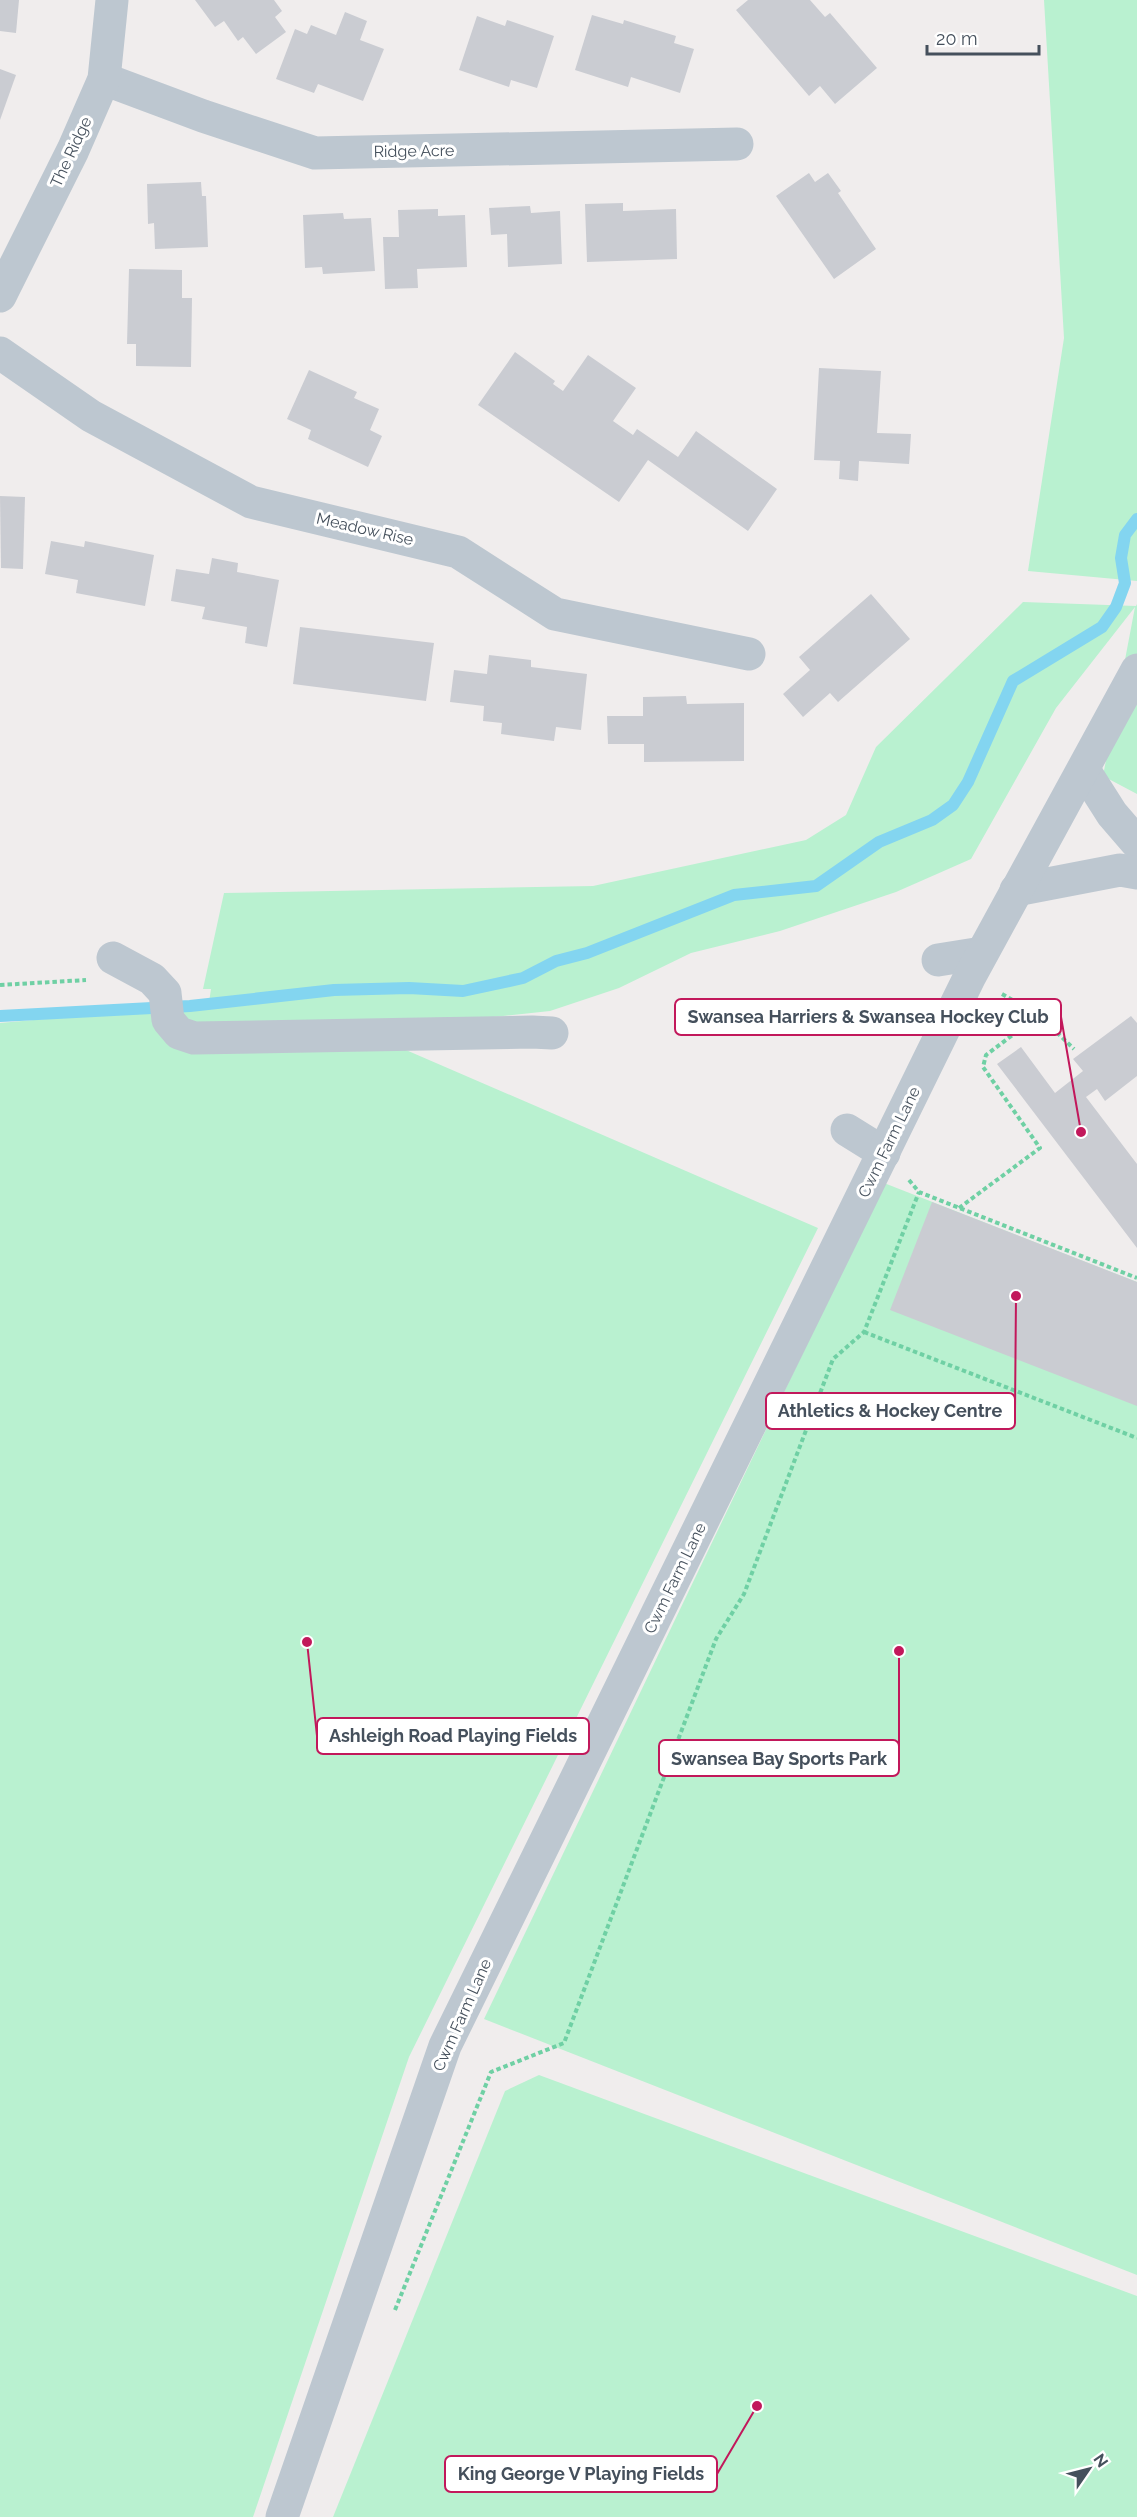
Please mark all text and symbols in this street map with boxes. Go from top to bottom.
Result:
scale bar [927,18,1040,56]
text: 20 m [936,28,978,49]
street label: The Ridge [46,114,96,190]
street label: Ridge Acre [373,141,455,161]
street label: Meadow Rise [315,509,415,549]
callout: Swansea Harriers & Swansea Hockey Club [675,999,1061,1035]
text: Swansea Harriers & Swansea Hockey Club [687,1006,1049,1027]
street label: Cwm Farm Lane [854,1083,924,1201]
callout: Athletics & Hockey Centre [766,1393,1015,1429]
text: Athletics & Hockey Centre [778,1400,1002,1421]
street label: Cwm Farm Lane [640,1519,710,1637]
callout: Ashleigh Road Playing Fields [317,1718,589,1754]
text: Ashleigh Road Playing Fields [329,1725,577,1746]
callout: Swansea Bay Sports Park [659,1740,899,1776]
text: Swansea Bay Sports Park [671,1748,888,1769]
street label: Cwm Farm Lane [429,1956,495,2074]
north arrow [1059,2439,1119,2499]
text: N [1090,2450,1112,2471]
callout: King George V Playing Fields [445,2456,717,2492]
text: King George V Playing Fields [458,2463,704,2484]

